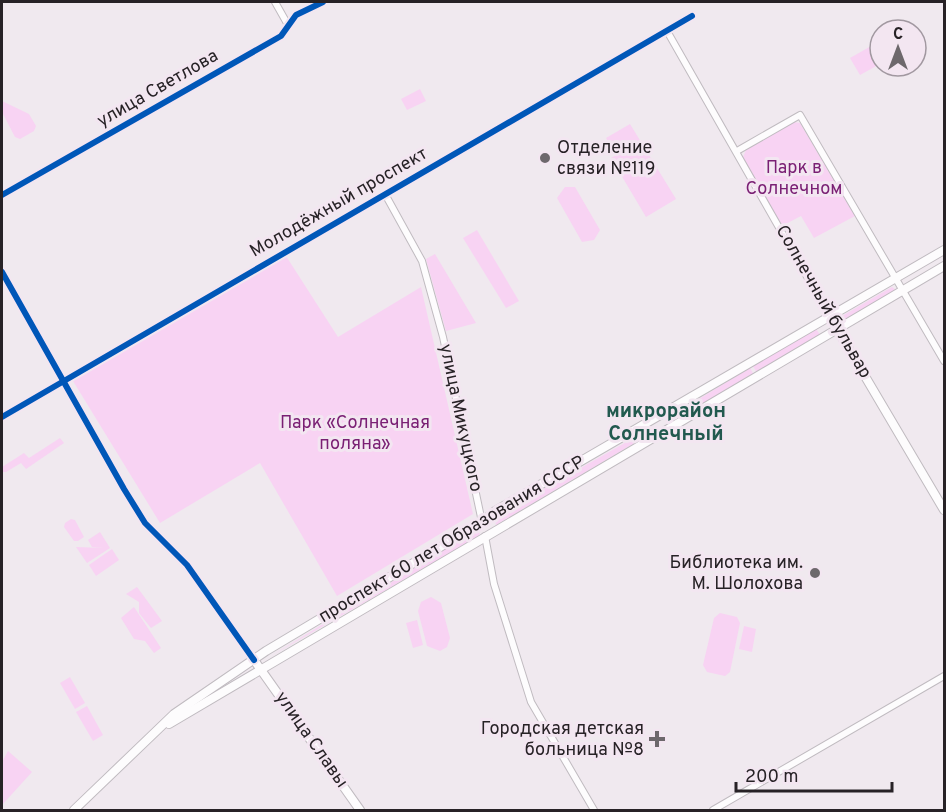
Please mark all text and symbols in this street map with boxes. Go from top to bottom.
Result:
north arrow [868,18,928,78]
text: С [893,25,903,45]
street label: улица Светлова [93,45,223,133]
place label: Отделение связи №119 [557,137,655,181]
street label: Молодёжный проспект [246,143,432,263]
marker: Отделение связи №119 [538,151,552,165]
park label: Парк в Солнечном [746,157,842,201]
street label: Солнечный бульвар [770,221,876,383]
street label: улица Микуцкого [433,342,487,494]
district label: микрорайон Солнечный [606,399,726,448]
park label: Парк «Солнечная поляна» [280,412,430,456]
street label: проспект 60 лет Образования СССР [315,451,589,629]
place label: Библиотека им. М. Шолохова [669,552,803,596]
marker: Библиотека им. М. Шолохова [808,566,822,580]
street label: улица Славы [269,687,353,793]
place label: Городская детская больница №8 [481,718,644,762]
marker: Городская детская больница №8 [648,730,666,748]
scale bar [736,755,892,793]
text: 200 m [745,766,798,789]

